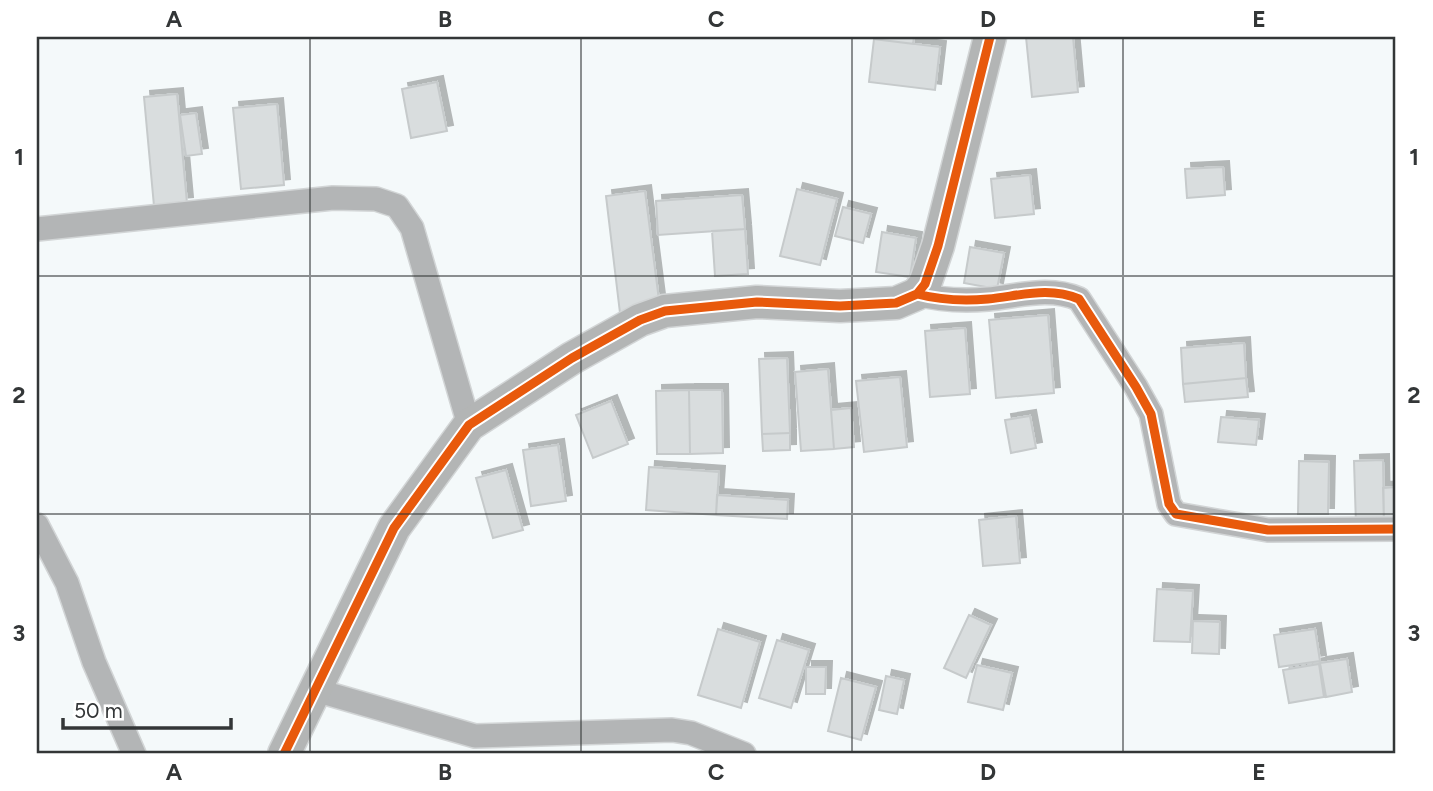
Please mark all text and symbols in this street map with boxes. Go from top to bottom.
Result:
text: A [166,5,183,33]
text: B [438,5,452,33]
text: C [708,5,725,33]
text: D [980,5,996,33]
text: E [1252,5,1266,33]
text: 1 [14,143,24,171]
text: 1 [1409,143,1419,171]
text: 2 [12,381,26,409]
text: 2 [1407,381,1421,409]
text: 3 [13,619,25,647]
text: 3 [1408,619,1420,647]
scale bar [63,686,231,730]
text: 50 m [74,698,123,723]
text: A [166,758,183,786]
text: B [438,758,452,786]
text: C [708,758,725,786]
text: D [980,758,996,786]
text: E [1252,758,1266,786]

